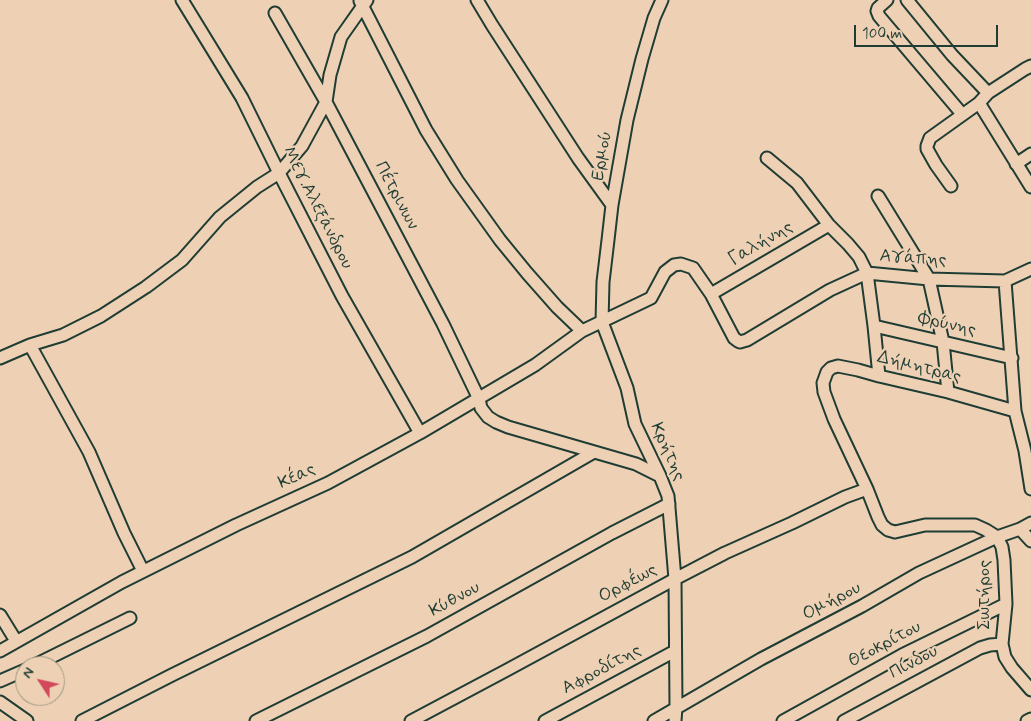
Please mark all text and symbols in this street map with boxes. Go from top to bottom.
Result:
scale bar [856,15,1000,47]
text: 100 m [862,24,902,44]
street label: Ερμού [588,130,618,182]
street label: Μεγ.Αλεξάνδρου [277,143,357,273]
street label: Πέτρινων [369,158,423,234]
street label: Γαλήνης [725,217,797,271]
street label: Αγάπης [879,246,947,272]
street label: Φρύνης [916,308,978,342]
street label: Δήμητρας [875,347,963,389]
street label: Κρήτης [645,419,689,485]
street label: Κέας [275,459,319,495]
street label: Ορφέως [595,560,661,608]
street label: Σωτήρος [974,560,996,630]
street label: Κύθνου [426,577,484,623]
street label: Ομήρου [799,578,865,626]
street label: Θεοκρίτου [845,617,925,673]
street label: Αφροδίτης [559,640,645,700]
street label: Πίνδου [886,641,942,685]
north arrow [15,656,65,706]
text: N [18,664,39,682]

